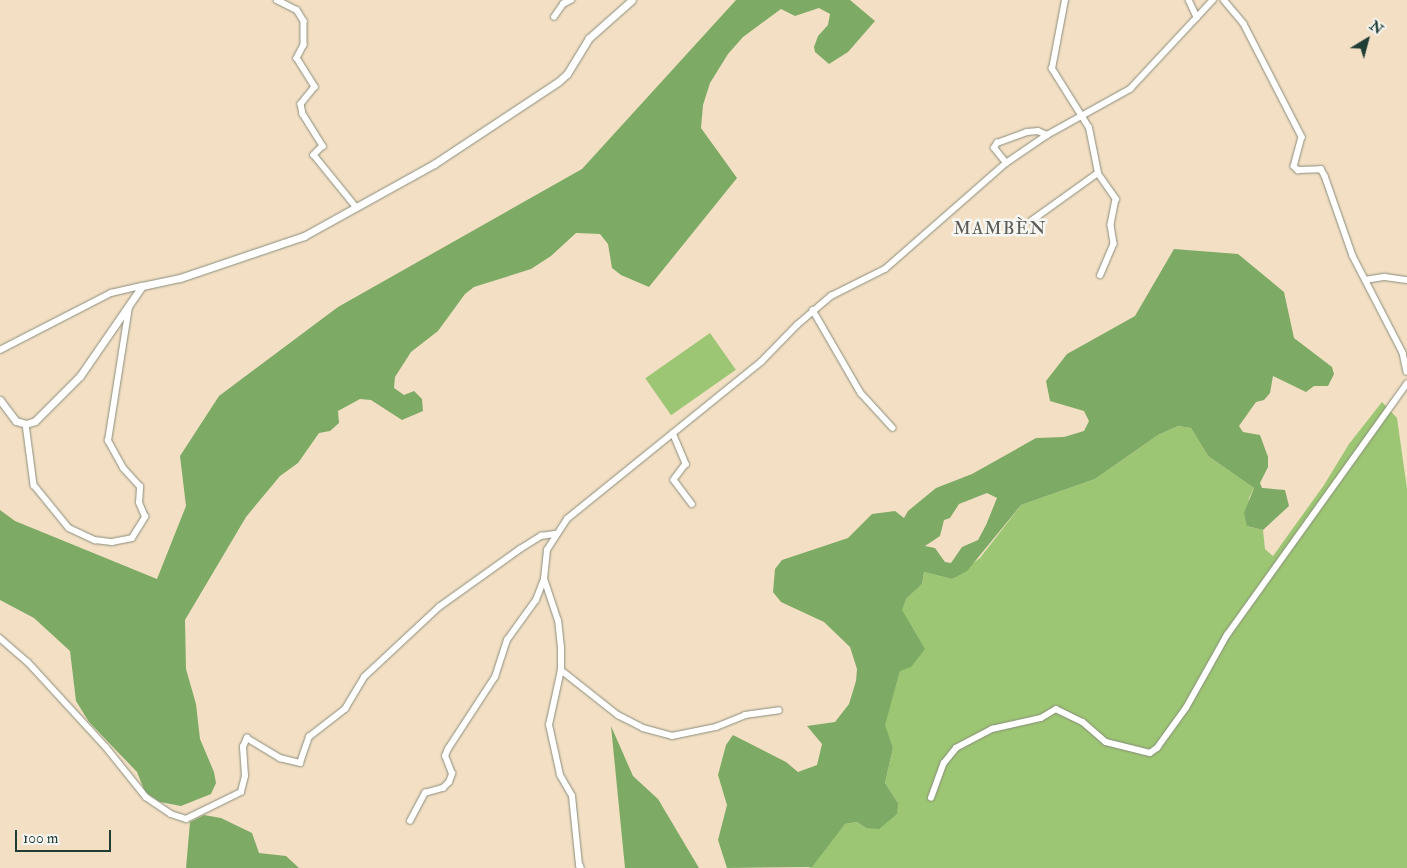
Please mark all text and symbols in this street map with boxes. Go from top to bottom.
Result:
north arrow [1342,15,1392,65]
text: N [1366,17,1386,38]
district label: MAMBÈN [953,218,1047,240]
scale bar [18,820,114,852]
text: 100 m [23,829,58,848]

